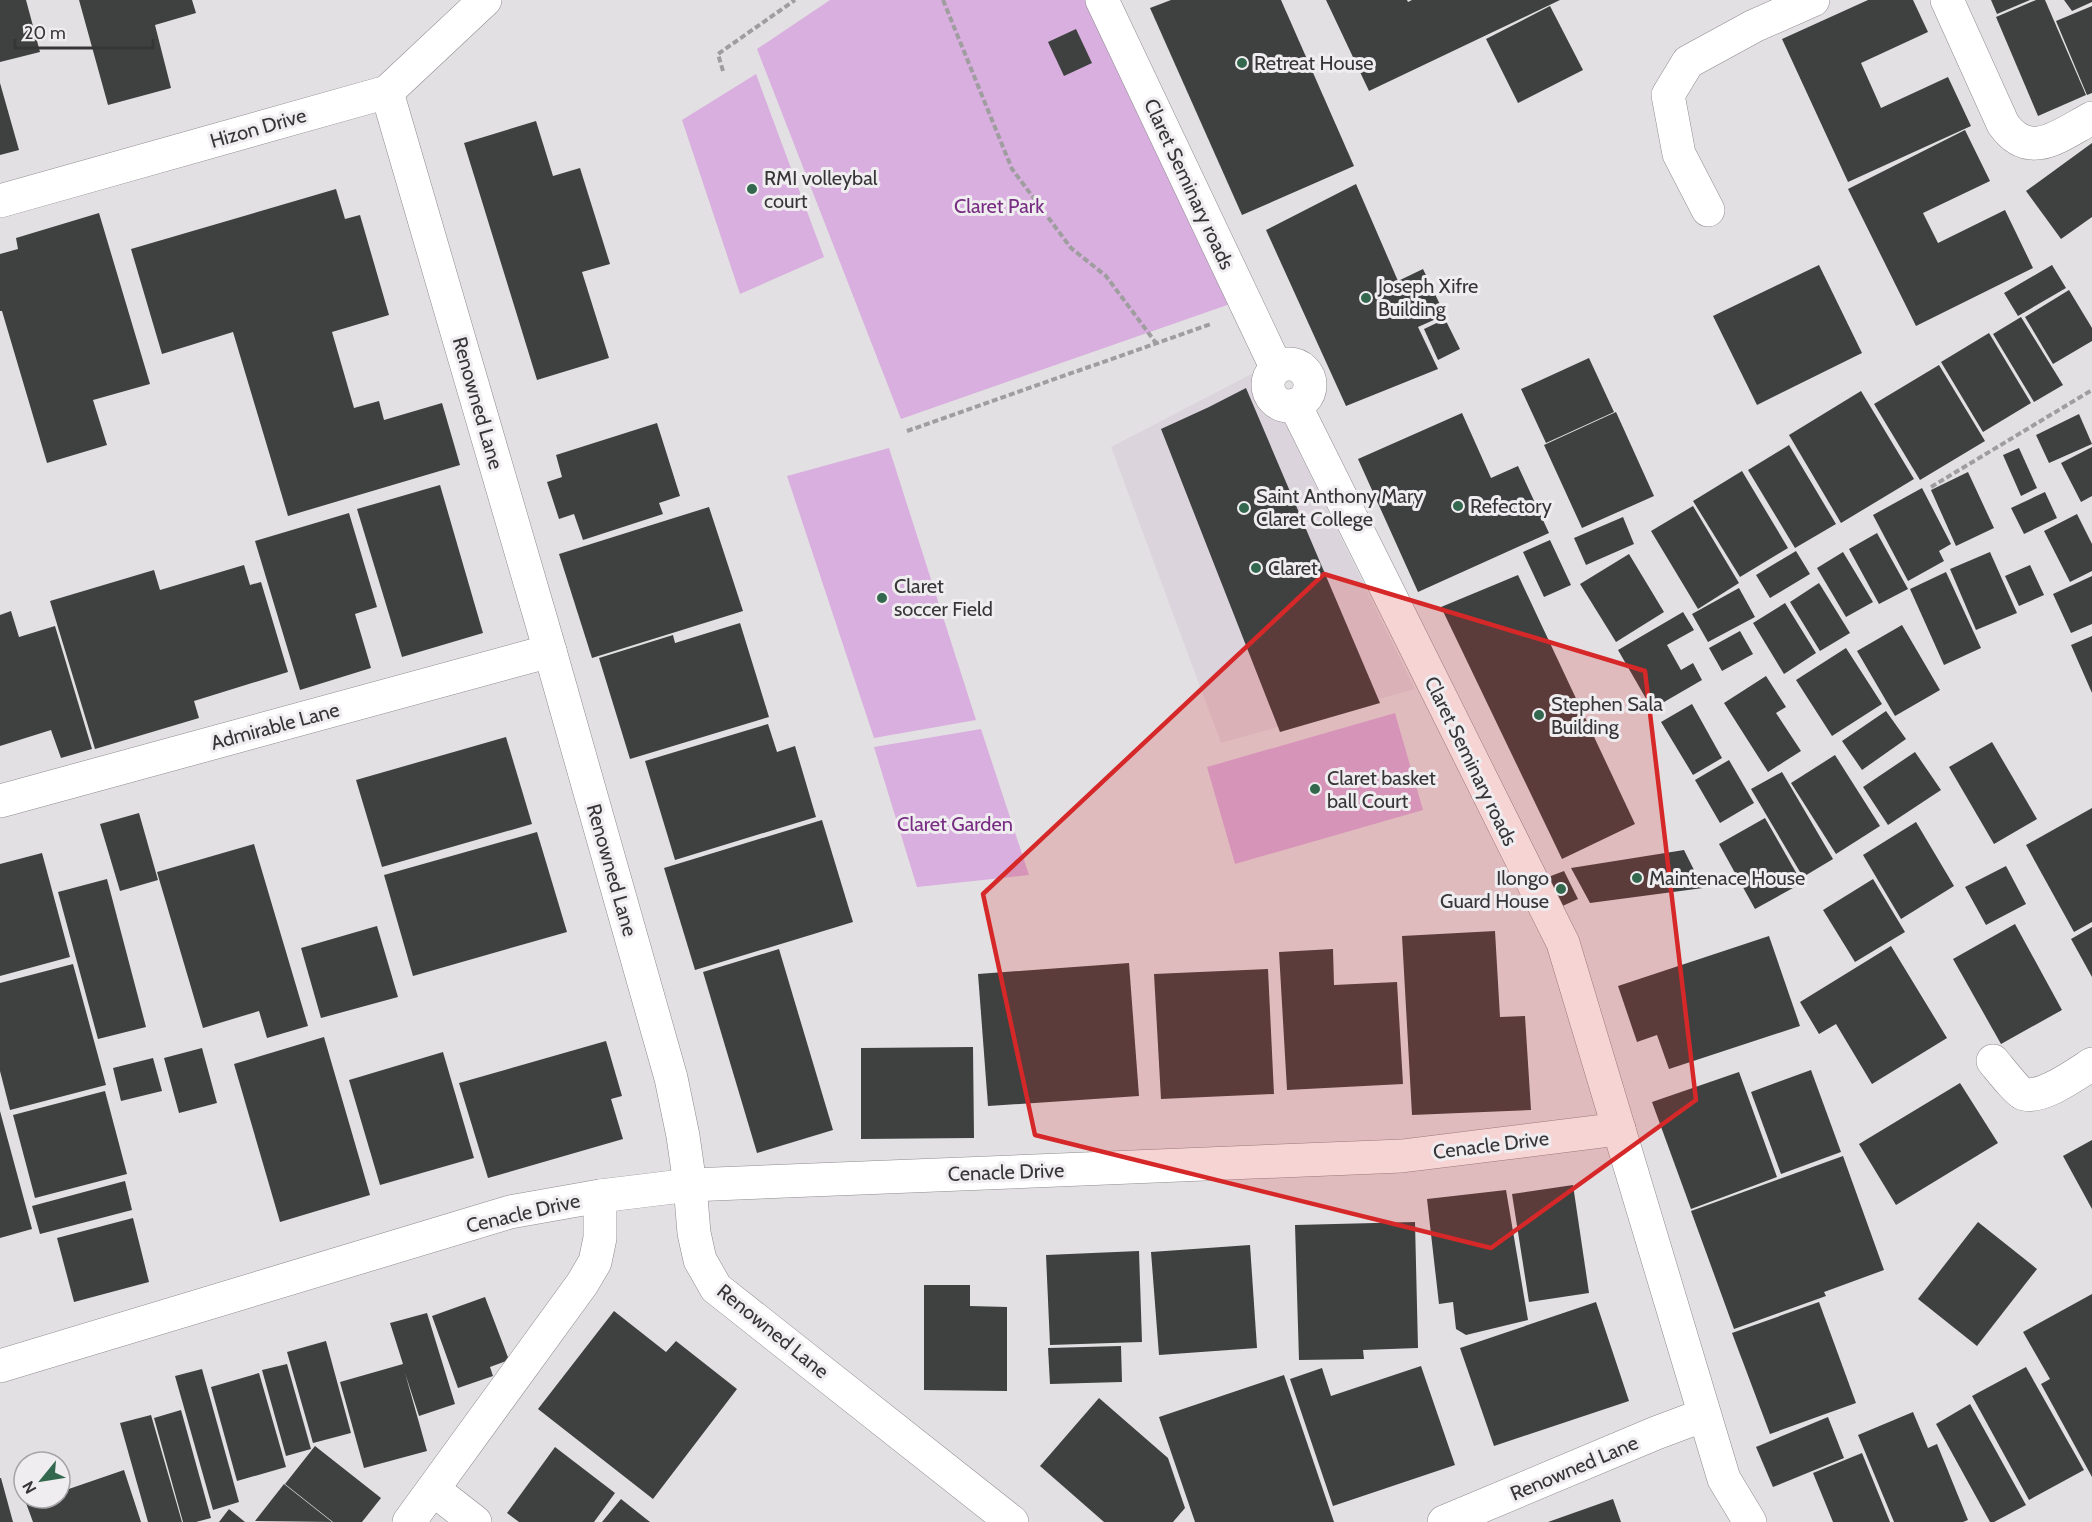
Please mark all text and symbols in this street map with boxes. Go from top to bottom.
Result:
scale bar [15,12,153,50]
text: 20 m [24,22,66,44]
place label: Retreat House [1254,51,1373,75]
marker: Retreat House [1235,56,1249,70]
street label: Claret Seminary roads [1139,95,1239,273]
street label: Hizon Drive [207,103,309,153]
place label: RMI volleybal court [764,166,878,213]
marker: RMI volleybal court [745,182,759,196]
park label: Claret Park [954,194,1044,218]
place label: Joseph Xifre Building [1377,274,1478,321]
marker: Joseph Xifre Building [1359,291,1373,305]
street label: Renowned Lane [448,334,508,472]
place label: Saint Anthony Mary Claret College [1256,484,1423,531]
place label: Refectory [1470,494,1552,518]
marker: Refectory [1451,499,1465,513]
marker: Saint Anthony Mary Claret College [1237,501,1251,515]
place label: Claret [1268,556,1318,580]
marker: Claret [1249,561,1263,575]
place label: Claret soccer Field [894,574,993,621]
marker: Claret soccer Field [875,591,889,605]
street label: Claret Seminary roads [1420,672,1522,850]
place label: Stephen Sala Building [1551,692,1663,739]
street label: Admirable Lane [208,697,342,755]
marker: Stephen Sala Building [1532,708,1546,722]
place label: Claret basket ball Court [1327,766,1436,813]
marker: Claret basket ball Court [1308,782,1322,796]
street label: Renowned Lane [582,801,642,939]
park label: Claret Garden [897,812,1013,836]
place label: Ilongo Guard House [1440,866,1549,913]
place label: Maintenace House [1649,866,1805,890]
marker: Maintenace House [1630,871,1644,885]
marker: Ilongo Guard House [1554,882,1568,896]
street label: Cenacle Drive [1432,1126,1550,1164]
street label: Cenacle Drive [947,1158,1065,1186]
street label: Cenacle Drive [464,1188,582,1238]
street label: Renowned Lane [712,1279,834,1383]
street label: Renowned Lane [1506,1430,1642,1506]
north arrow [12,1450,72,1510]
text: N [18,1478,40,1497]

